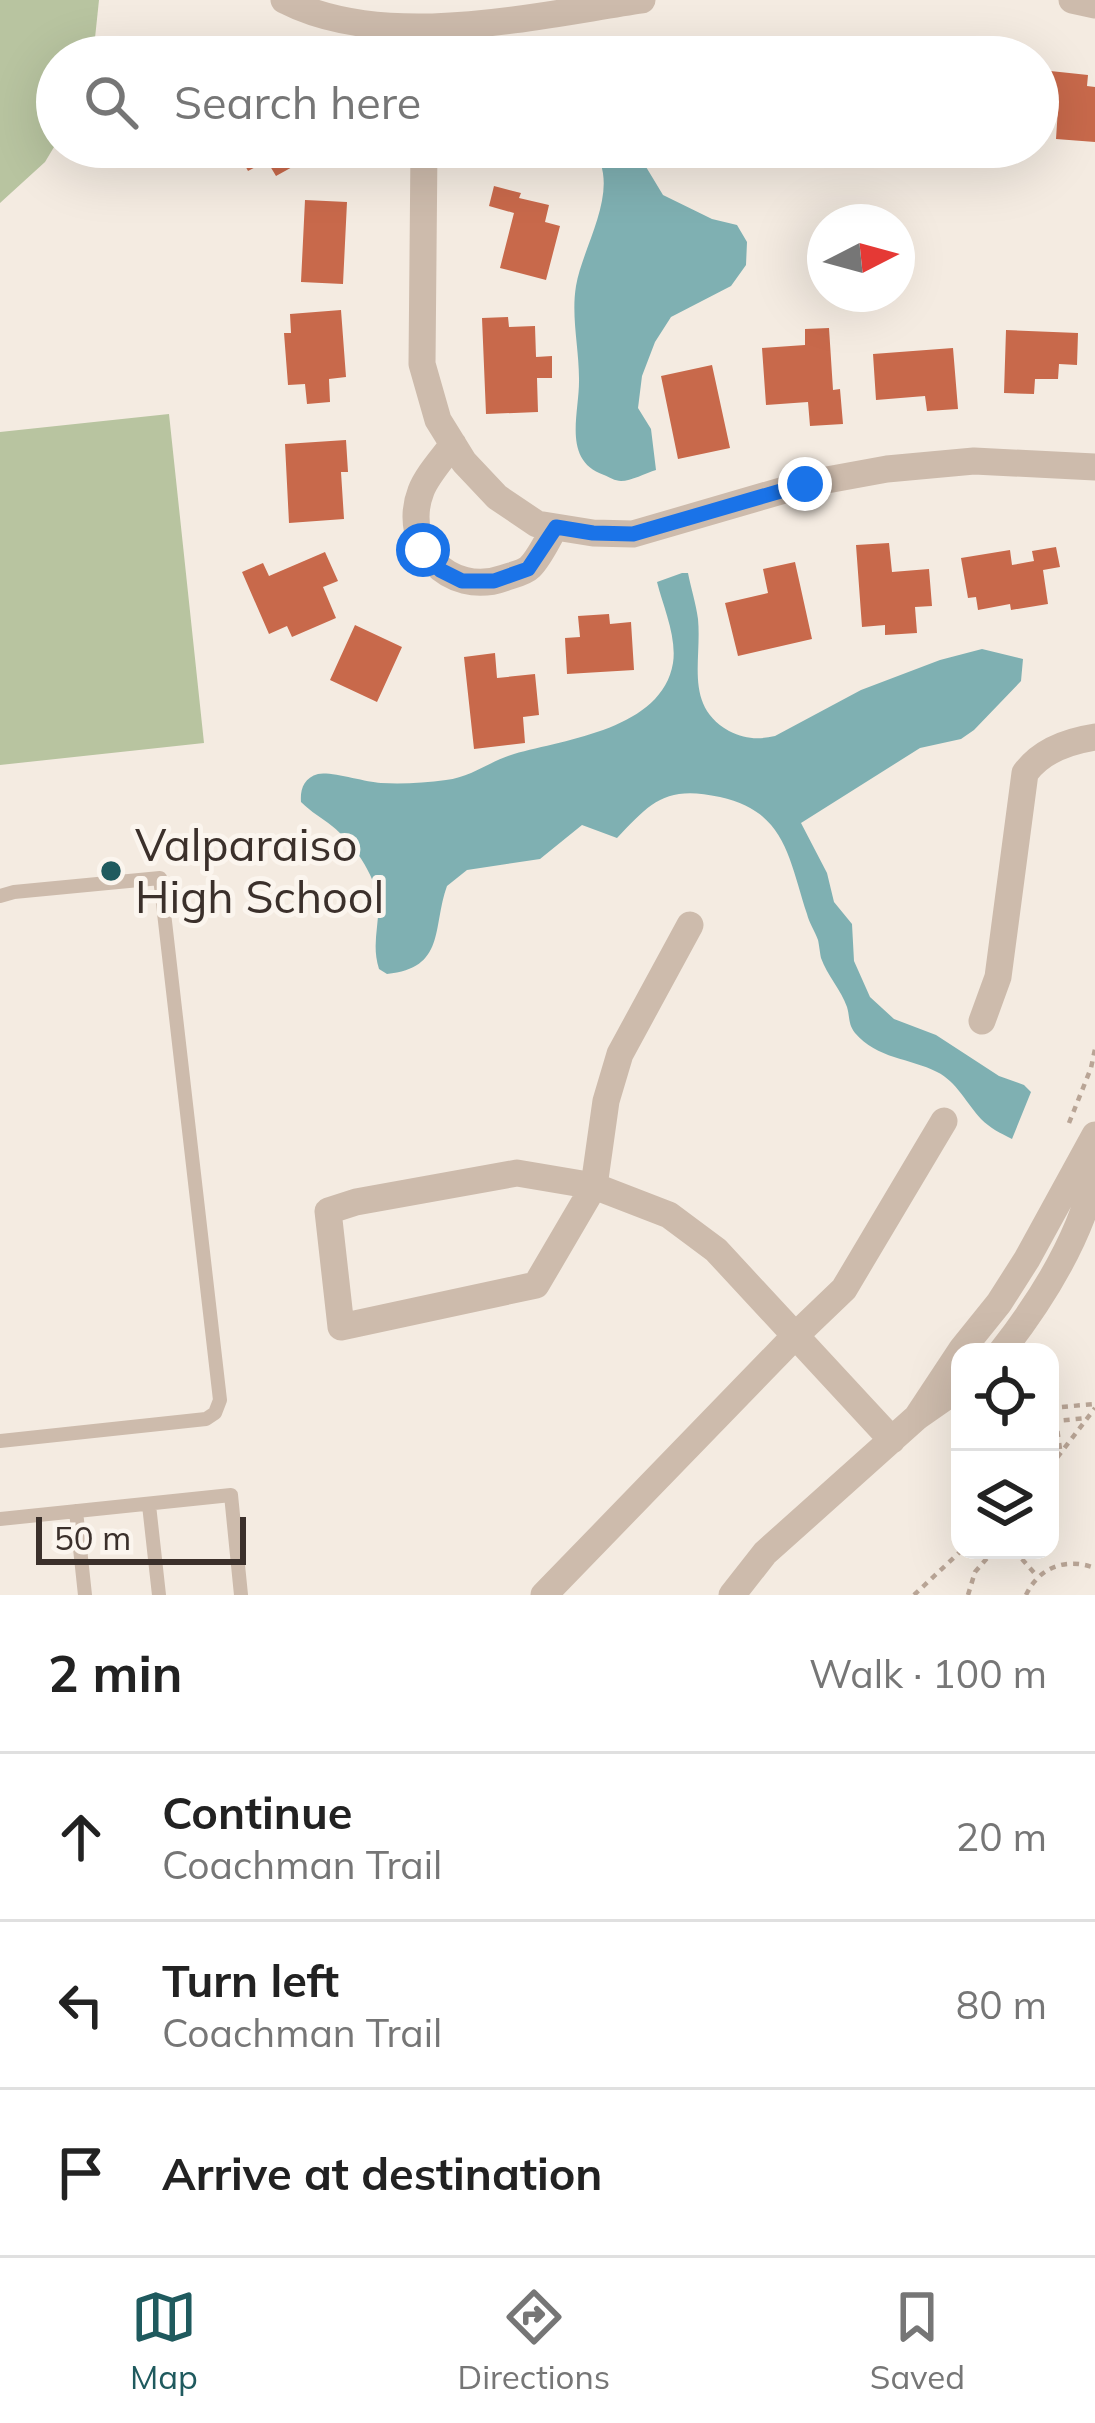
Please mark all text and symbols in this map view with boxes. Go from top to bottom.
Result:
search box [36,36,1059,168]
icon: search [78,69,144,135]
text: Search here [174,74,421,130]
north arrow [807,204,915,312]
route end [778,457,832,511]
route start [396,523,450,577]
place label: Valparaiso High School [135,816,384,924]
marker: Valparaiso High School [98,858,124,884]
map controls [951,1343,1059,1559]
button: locate [951,1343,1059,1451]
button: layers [951,1451,1059,1559]
scale bar [36,1511,246,1564]
text: 50 m [54,1517,131,1558]
text: 2 min [48,1641,183,1705]
text: Walk · 100 m [809,1649,1047,1698]
text: Continue [162,1784,352,1840]
icon: ahead [48,1804,114,1870]
text: 20 m [956,1812,1047,1861]
text: Coachman Trail [162,1840,442,1889]
text: Turn left [162,1952,339,2008]
icon: left [48,1972,114,2038]
text: 80 m [956,1980,1047,2029]
text: Coachman Trail [162,2008,442,2057]
icon: arrive [48,2140,114,2206]
text: Arrive at destination [162,2145,602,2201]
tab: Map [130,2284,198,2397]
tab: Directions [458,2284,610,2397]
tab: Saved [870,2284,965,2397]

